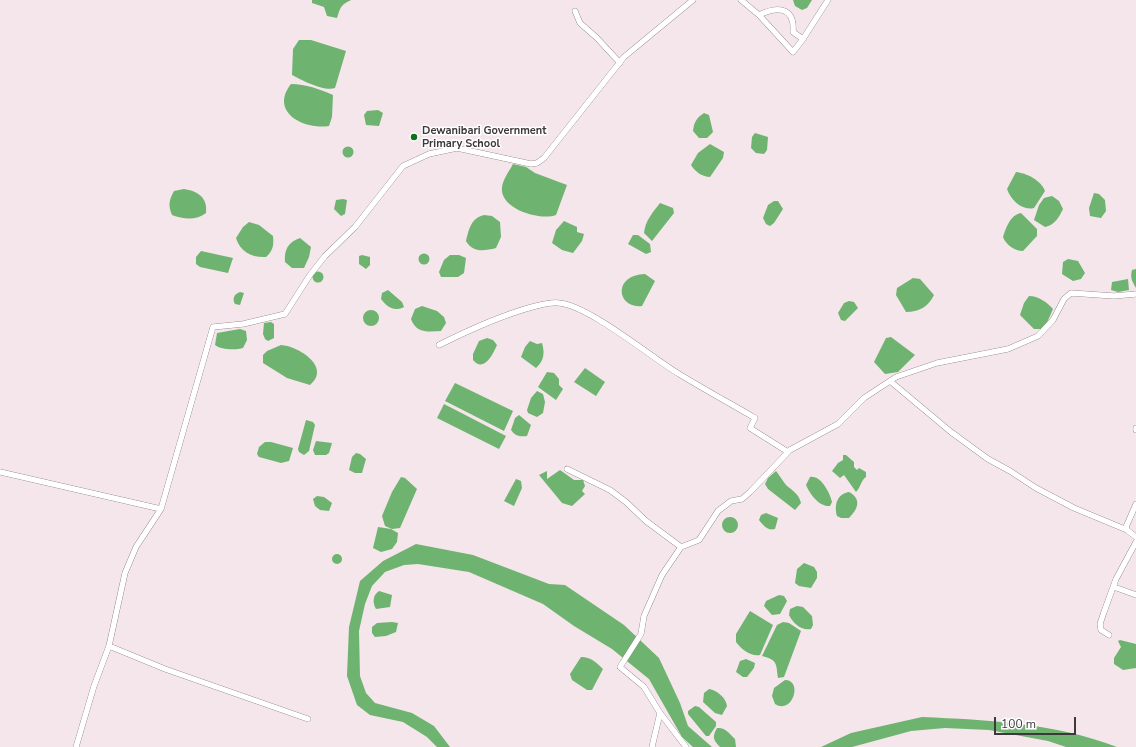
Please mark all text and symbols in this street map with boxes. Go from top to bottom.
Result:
place label: Dewanibari Government Primary School [422,124,546,150]
marker: Dewanibari Government Primary School [409,132,419,142]
scale bar [996,709,1078,735]
text: 100 m [1001,716,1036,732]

